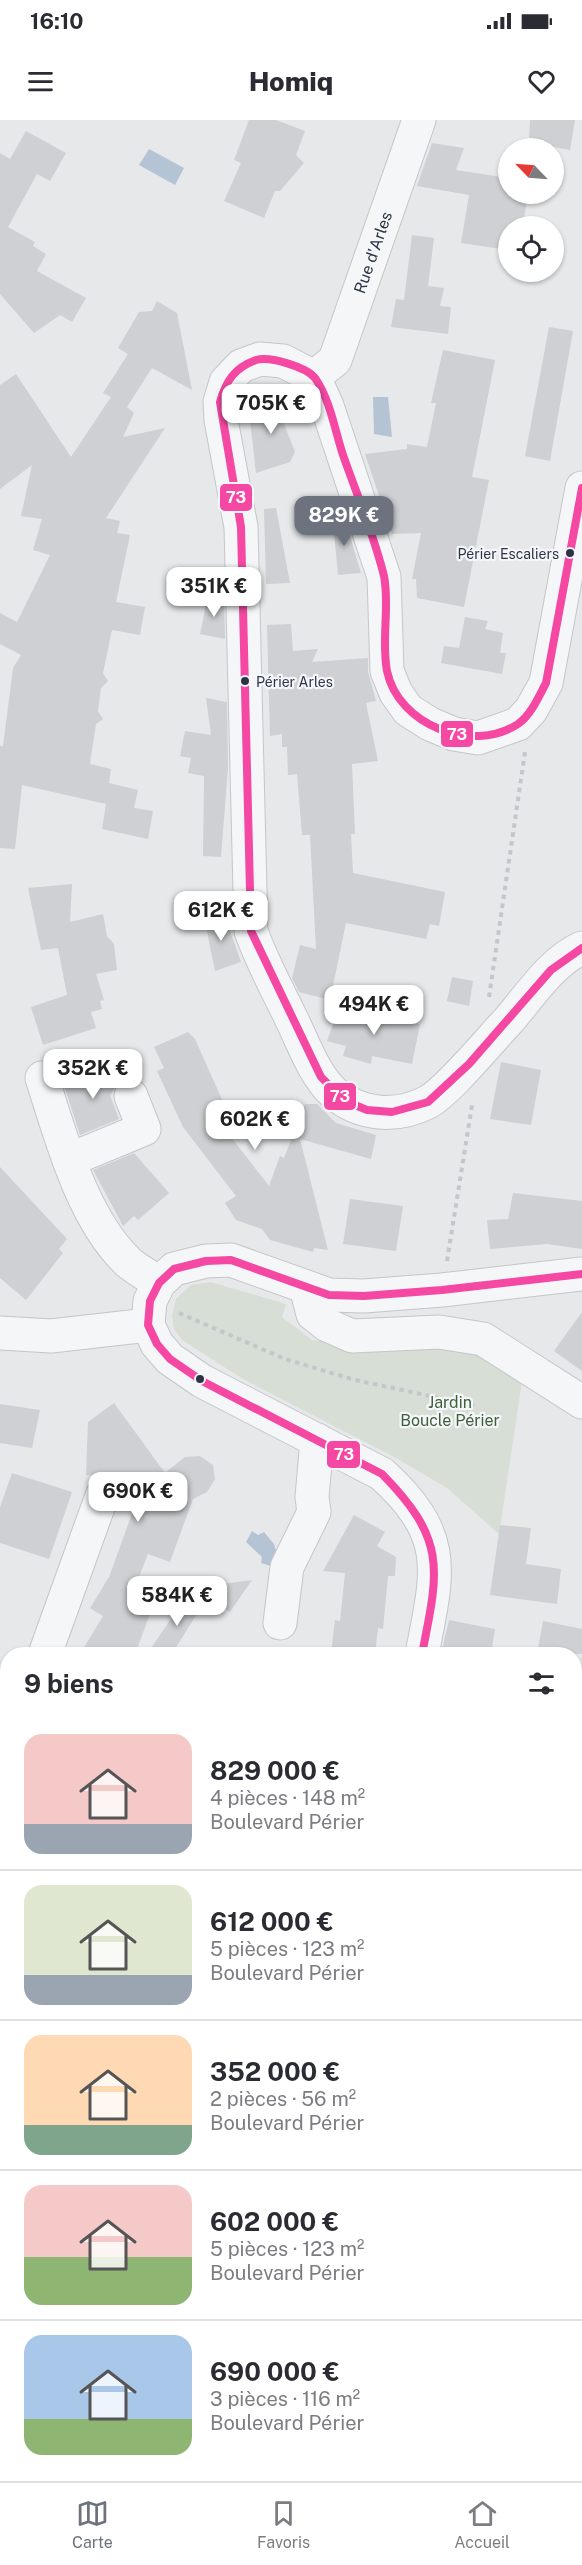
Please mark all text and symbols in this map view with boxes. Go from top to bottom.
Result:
text: 16:10 [30,8,83,34]
icon: menu [24,65,57,98]
text: Homiq [249,65,333,97]
icon: heart [525,65,558,98]
north arrow [498,138,564,204]
map controls [498,138,564,282]
street label: Rue d'Arles [350,209,396,296]
button: locate [498,216,564,282]
pin: 705K € [222,384,320,435]
text: 705K € [236,391,306,415]
line badge: 73 [219,483,253,512]
text: 73 [226,488,246,507]
pin: 829K € [295,496,393,547]
text: 829K € [308,503,380,527]
place label: Périer Escaliers [458,546,559,562]
marker: Périer Escaliers [564,547,576,559]
pin: 351K € [165,567,263,618]
text: 351K € [180,574,248,598]
place label: Périer Arles [256,674,333,690]
marker: Périer Arles [239,675,251,687]
line badge: 73 [440,720,474,748]
text: 73 [447,725,467,744]
pin: 612K € [172,891,270,942]
text: 612K € [188,898,254,922]
pin: 494K € [325,985,423,1036]
text: 494K € [338,992,410,1016]
pin: 352K € [44,1049,142,1100]
text: 352K € [57,1056,129,1080]
line badge: 73 [323,1082,357,1111]
text: 73 [330,1087,350,1106]
pin: 602K € [206,1100,304,1151]
text: 602K € [220,1107,290,1131]
unlabelled marker [194,1373,206,1385]
park label: Jardin Boucle Périer [400,1393,500,1430]
line badge: 73 [326,1440,361,1469]
text: 73 [334,1445,354,1464]
pin: 690K € [89,1472,187,1523]
text: 690K € [102,1479,174,1503]
pin: 584K € [128,1576,226,1627]
text: 584K € [141,1583,213,1607]
icon: filters [525,1667,558,1700]
text: 9 biens [24,1668,114,1699]
text: 829 000 € [210,1755,340,1786]
icon: home [72,1758,144,1830]
text: 4 pièces · 148 m² [210,1786,365,1810]
text: Boulevard Périer [210,1810,364,1834]
text: 612 000 € [210,1906,334,1937]
icon: home [72,1909,144,1981]
text: 5 pièces · 123 m² [210,1937,364,1961]
text: Boulevard Périer [210,1961,364,1985]
text: 352 000 € [210,2056,340,2087]
icon: home [72,2059,144,2131]
text: 2 pièces · 56 m² [210,2087,356,2111]
text: Boulevard Périer [210,2111,364,2135]
text: 602 000 € [210,2206,339,2237]
icon: home [72,2209,144,2281]
text: 5 pièces · 123 m² [210,2237,364,2261]
text: Boulevard Périer [210,2261,364,2285]
text: 690 000 € [210,2356,340,2387]
icon: home [72,2359,144,2431]
text: 3 pièces · 116 m² [210,2387,360,2411]
text: Boulevard Périer [210,2411,364,2435]
tab: Carte [72,2497,113,2552]
tab: Favoris [257,2497,310,2552]
tab: Accueil [454,2497,510,2552]

